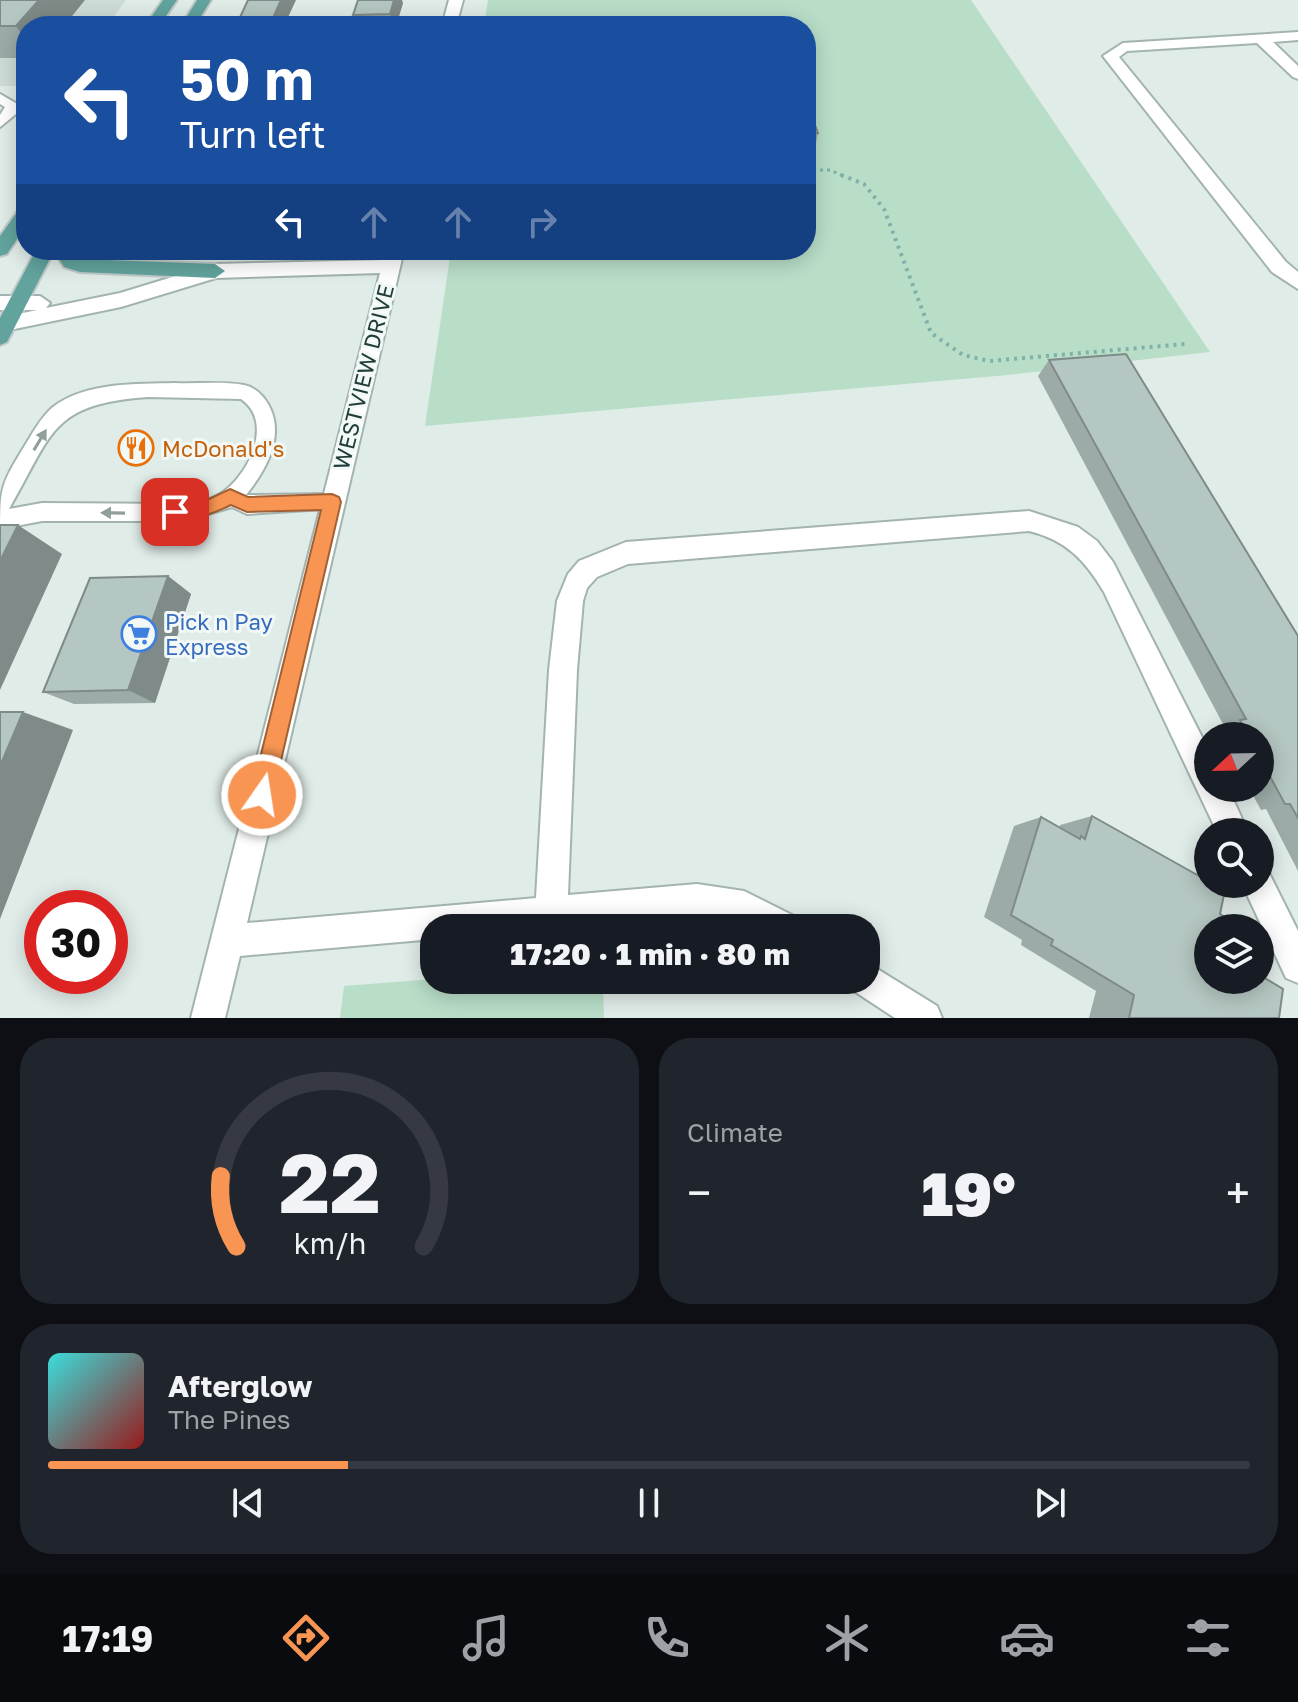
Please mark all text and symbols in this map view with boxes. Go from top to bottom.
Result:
text: 50 m [180,45,314,112]
icon: left [48,48,152,152]
text: Turn left [180,113,326,156]
icon: left [268,200,312,244]
icon: ahead [352,200,396,244]
icon: ahead [436,200,480,244]
icon: right [520,200,564,244]
street label: WESTVIEW DRIVE [327,282,399,472]
one-way arrow [33,429,47,451]
restaurant icon: McDonald's [117,429,155,467]
place label: McDonald's [162,435,284,462]
pin [141,478,209,546]
icon: arrive [153,490,197,534]
one-way arrow [100,507,125,519]
place label: Pick n Pay Express [165,608,273,660]
supermarket icon: Pick n Pay Express [120,615,158,653]
north arrow [1194,722,1274,802]
map controls [1194,722,1274,994]
position arrow [220,753,304,837]
button: search [1194,818,1274,898]
speed limit sign: 30 [24,890,128,994]
button: layers [1194,914,1274,994]
text: 17:20 · 1 min · 80 m [510,936,790,972]
text: Climate [687,1117,783,1148]
text: 22 [279,1131,380,1231]
text: 19° [921,1157,1016,1229]
text: − [687,1166,711,1219]
text: + [1226,1166,1250,1219]
text: km/h [293,1226,366,1260]
text: Afterglow [168,1368,312,1404]
text: The Pines [168,1404,291,1435]
icon: previous [226,1481,270,1525]
icon: pause [627,1481,671,1525]
icon: next [1028,1481,1072,1525]
icon: directions [278,1610,334,1666]
icon: music [458,1610,514,1666]
icon: phone [639,1610,695,1666]
icon: climate [819,1610,875,1666]
icon: car [999,1610,1055,1666]
icon: filters [1180,1610,1236,1666]
text: 17:19 [62,1617,153,1660]

